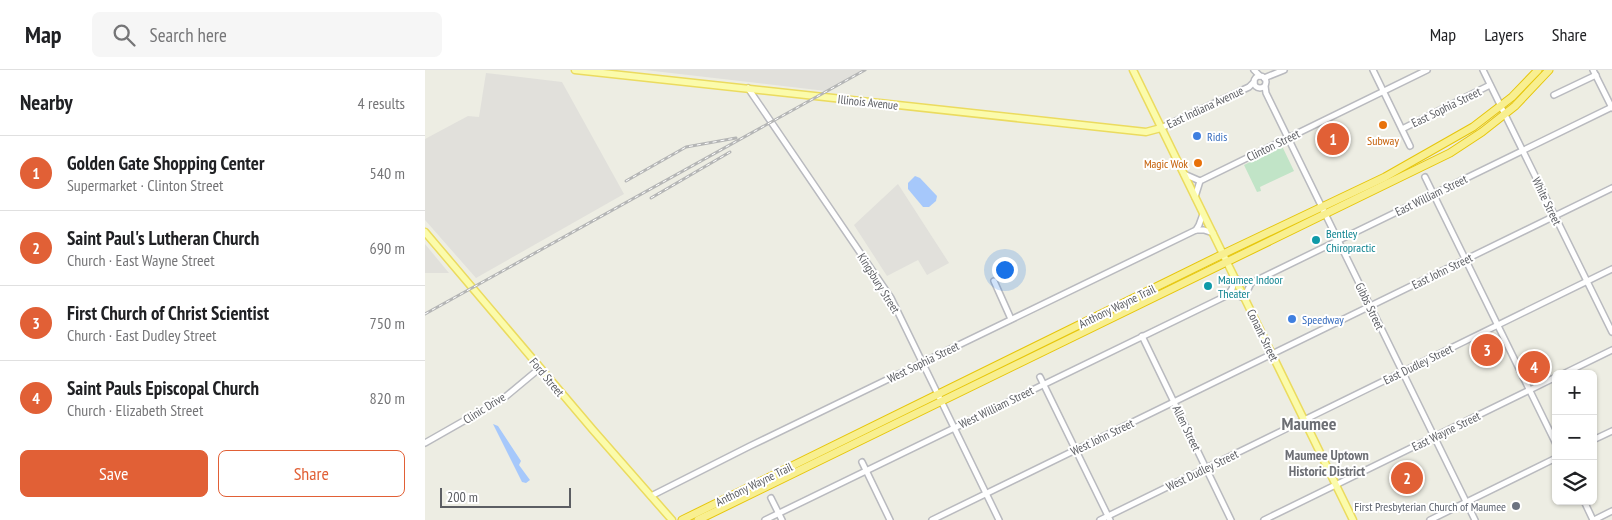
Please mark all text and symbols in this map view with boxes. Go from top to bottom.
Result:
search box [92,12,442,57]
text: Map [25,19,62,50]
icon: search [110,21,138,49]
text: Search here [150,23,227,47]
text: Map [1430,23,1456,46]
text: Layers [1484,23,1524,46]
text: Share [1552,23,1587,46]
street label: East Indiana Avenue [1164,83,1246,131]
street label: East Sophia Street [1409,83,1484,130]
text: Nearby [20,89,73,116]
street label: Illinois Avenue [837,91,899,113]
text: 4 results [358,93,405,113]
marker: Subway [1377,119,1389,131]
pin: 1 [1317,120,1349,158]
street label: Clinton Street [1244,125,1303,164]
place label: Ridis [1207,129,1227,144]
marker: Ridis [1191,130,1203,142]
place label: Subway [1367,133,1399,148]
text: Golden Gate Shopping Center [67,151,265,175]
place label: Magic Wok [1144,156,1188,171]
marker: Magic Wok [1192,157,1204,169]
text: 1 [32,163,40,183]
text: 540 m [370,163,405,183]
street label: East William Street [1392,171,1470,219]
text: Supermarket · Clinton Street [67,175,223,195]
street label: White Street [1529,175,1565,228]
text: Saint Paul's Lutheran Church [67,226,259,250]
place label: Bentley Chiropractic [1326,226,1376,255]
marker: Bentley Chiropractic [1310,234,1322,246]
text: 2 [32,238,40,258]
text: 690 m [370,238,405,258]
text: Church · East Wayne Street [67,250,215,270]
street label: Kingsbury Street [855,250,904,317]
street label: East John Street [1409,250,1476,292]
your location [992,257,1018,283]
place label: Maumee Indoor Theater [1218,272,1283,301]
marker: Maumee Indoor Theater [1202,280,1214,292]
street label: Gibbs Street [1352,280,1388,333]
street label: Anthony Wayne Trail [1076,281,1158,331]
text: First Church of Christ Scientist [67,301,269,325]
street label: Conant Street [1244,306,1282,364]
place label: Speedway [1302,312,1344,327]
text: 3 [32,313,40,333]
text: 750 m [370,313,405,333]
marker: Speedway [1286,313,1298,325]
text: Church · East Dudley Street [67,325,217,345]
pin: 3 [1471,331,1503,369]
street label: West Sophia Street [885,338,962,386]
street label: East Dudley Street [1381,340,1456,387]
pin: 4 [1518,348,1550,386]
street label: Ford Street [526,355,568,400]
map controls [1552,370,1597,505]
button: + [1552,370,1597,415]
text: Saint Pauls Episcopal Church [67,376,259,400]
street label: West William Street [956,382,1036,432]
text: 4 [32,388,40,408]
text: 820 m [370,388,405,408]
street label: Clinic Drive [460,389,508,427]
text: Church · Elizabeth Street [67,400,203,420]
street label: Allen Street [1170,403,1205,454]
street label: East Wayne Street [1409,408,1483,454]
district label: Maumee [1282,412,1337,435]
street label: West John Street [1068,415,1137,459]
button: − [1552,415,1597,460]
street label: West Dudley Street [1164,446,1241,494]
district label: Maumee Uptown Historic District [1285,446,1369,480]
button: Save [20,450,208,497]
button: Share [218,450,405,497]
street label: Anthony Wayne Trail [713,459,795,509]
pin: 2 [1391,459,1423,497]
button: layers [1552,460,1597,505]
scale bar [440,485,571,508]
text: 200 m [447,488,478,506]
place label: First Presbyterian Church of Maumee [1354,499,1506,514]
marker: First Presbyterian Church of Maumee [1510,500,1522,512]

